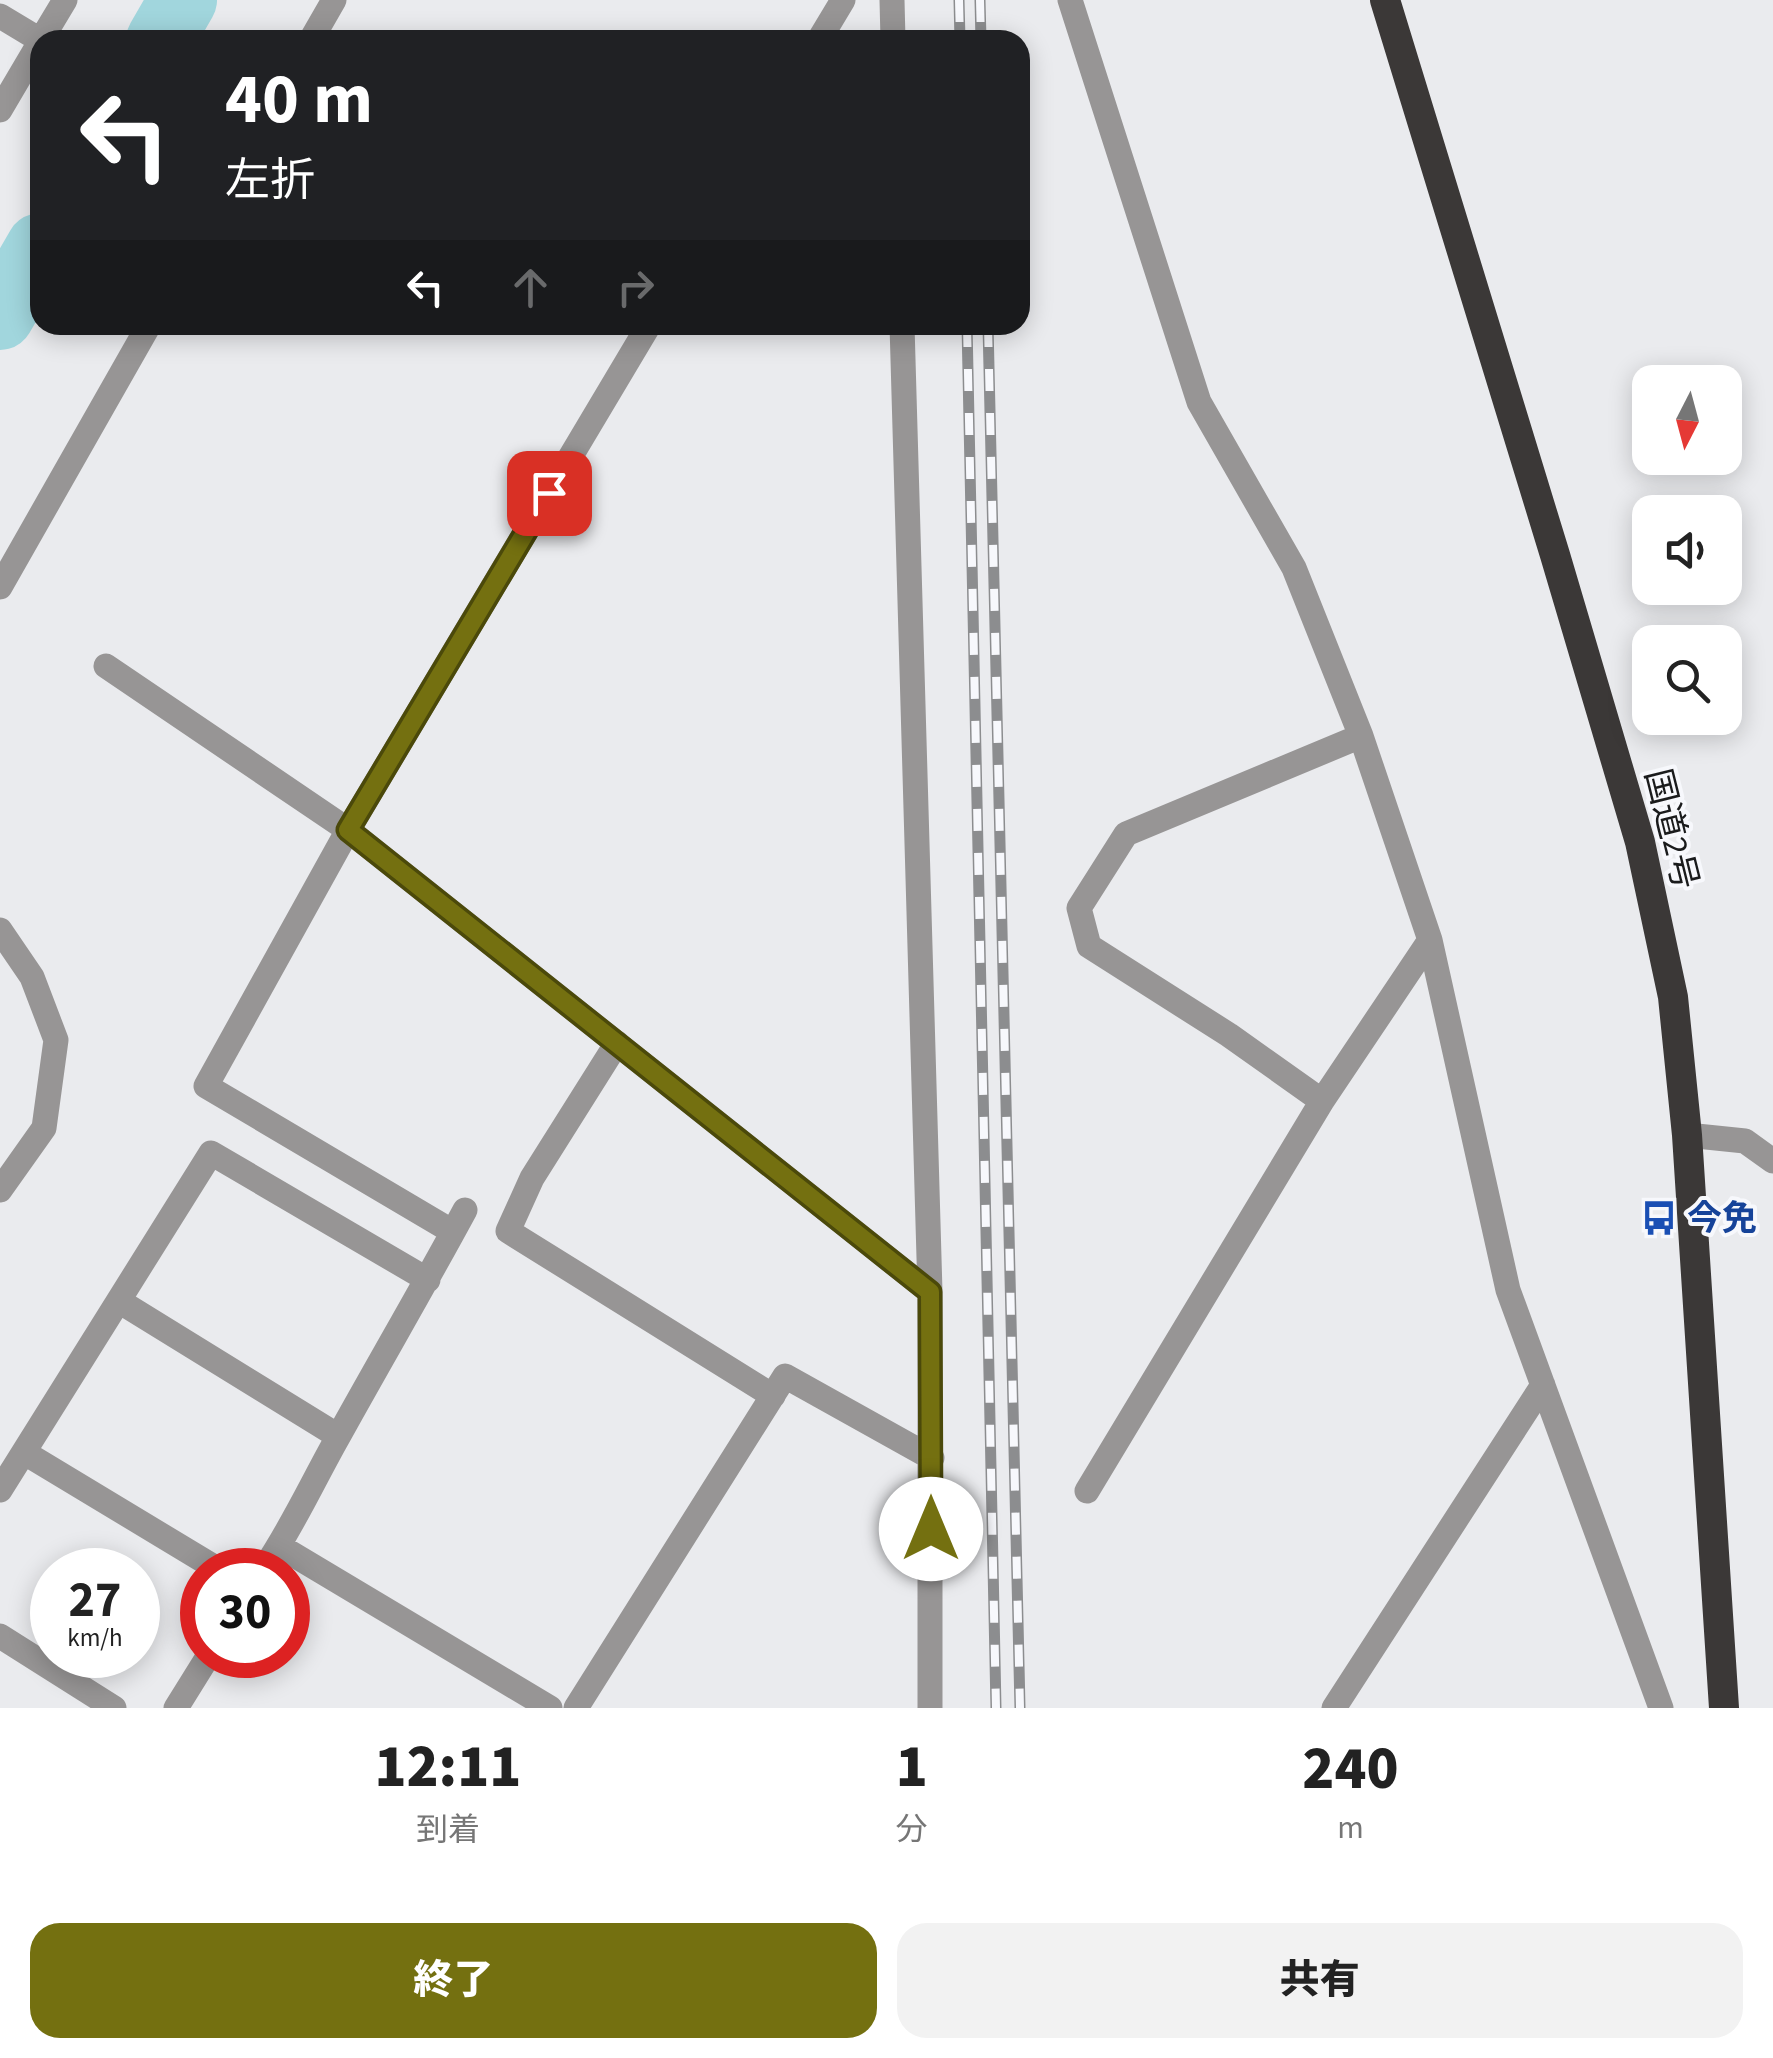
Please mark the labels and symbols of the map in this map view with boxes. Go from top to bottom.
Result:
north arrow [1632,365,1742,475]
pin [507,451,592,536]
street label: 国道2号 [1632,764,1710,895]
place label: 今免 [1687,1194,1757,1244]
bus stop icon: 今免 [1640,1199,1678,1237]
position arrow [879,1477,983,1581]
speed limit sign: 30 [180,1548,310,1678]

